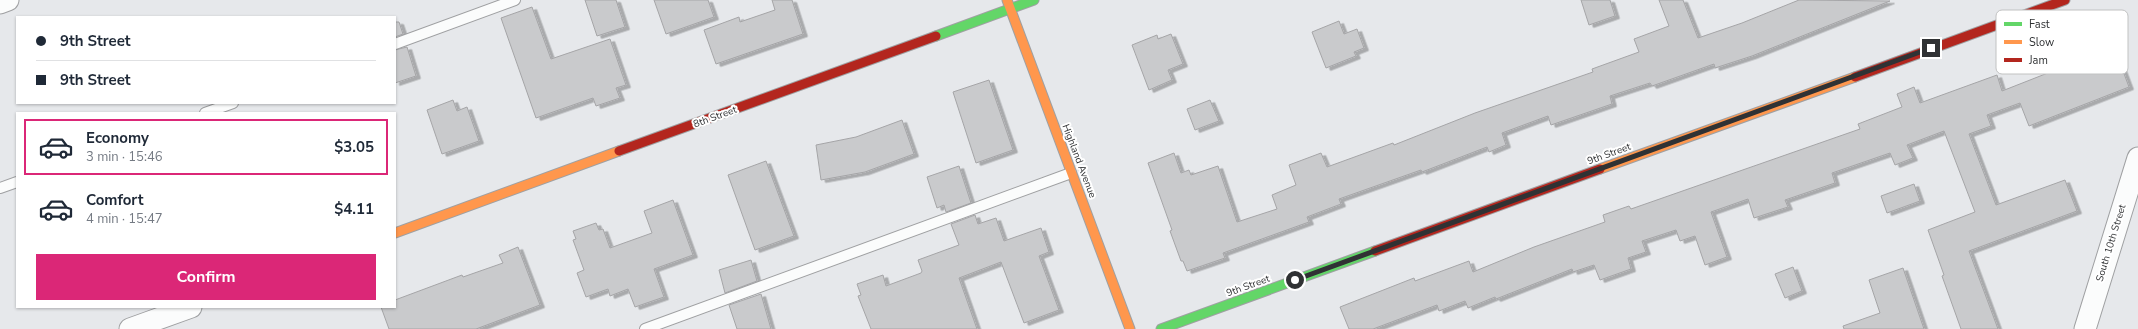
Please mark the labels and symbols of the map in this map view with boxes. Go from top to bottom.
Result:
legend [1996,10,2128,74]
text: Fast [2029,17,2050,32]
text: Slow [2029,35,2054,50]
route end [1922,39,1940,57]
text: Jam [2028,53,2048,68]
street label: 8th Street [691,103,739,131]
street label: Highland Avenue [1059,122,1099,200]
street label: 9th Street [1585,140,1633,168]
street label: South 10th Street [2093,202,2130,283]
route start [1286,271,1304,289]
street label: 9th Street [1224,272,1272,300]

